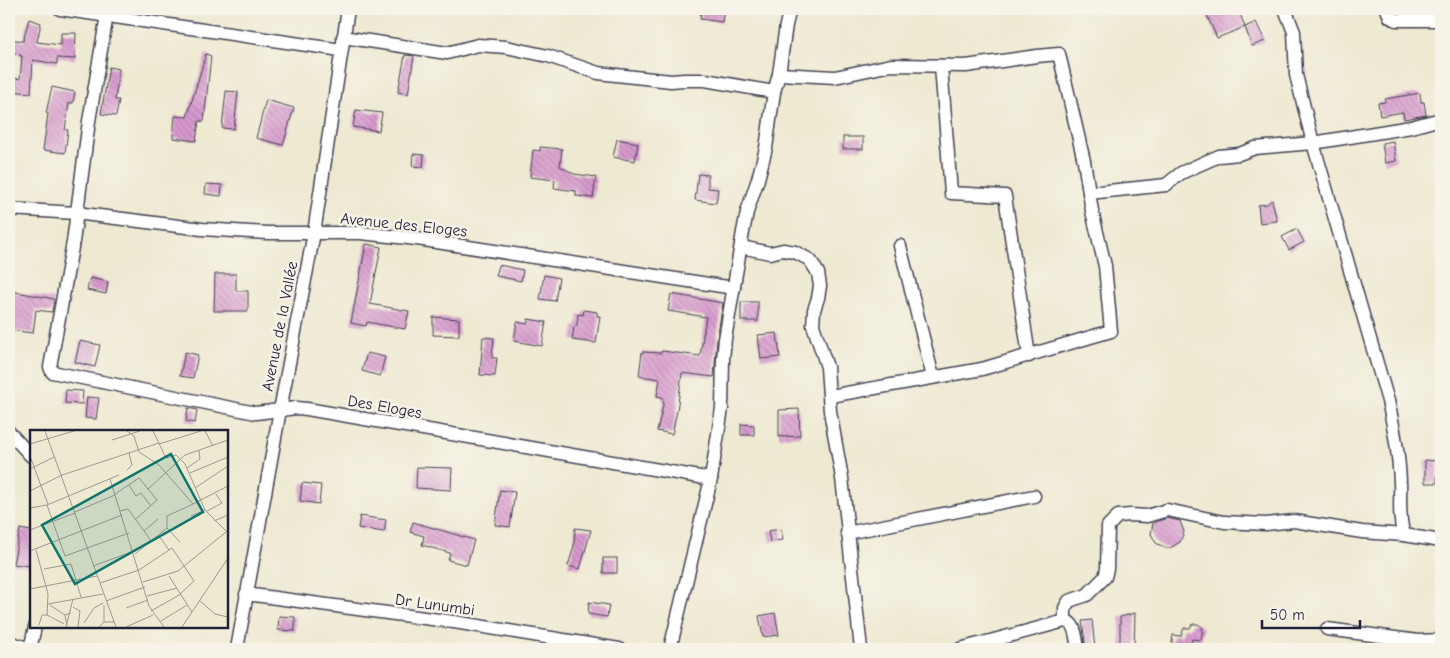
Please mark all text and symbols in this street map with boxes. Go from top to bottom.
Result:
street label: Avenue des Eloges [340,209,468,241]
street label: Avenue de la Vallée [259,260,301,393]
street label: Des Eloges [346,392,424,422]
inset map [30,430,228,628]
street label: Dr Lunumbi [394,590,476,619]
scale bar [1262,598,1360,630]
text: 50 m [1270,606,1305,624]

